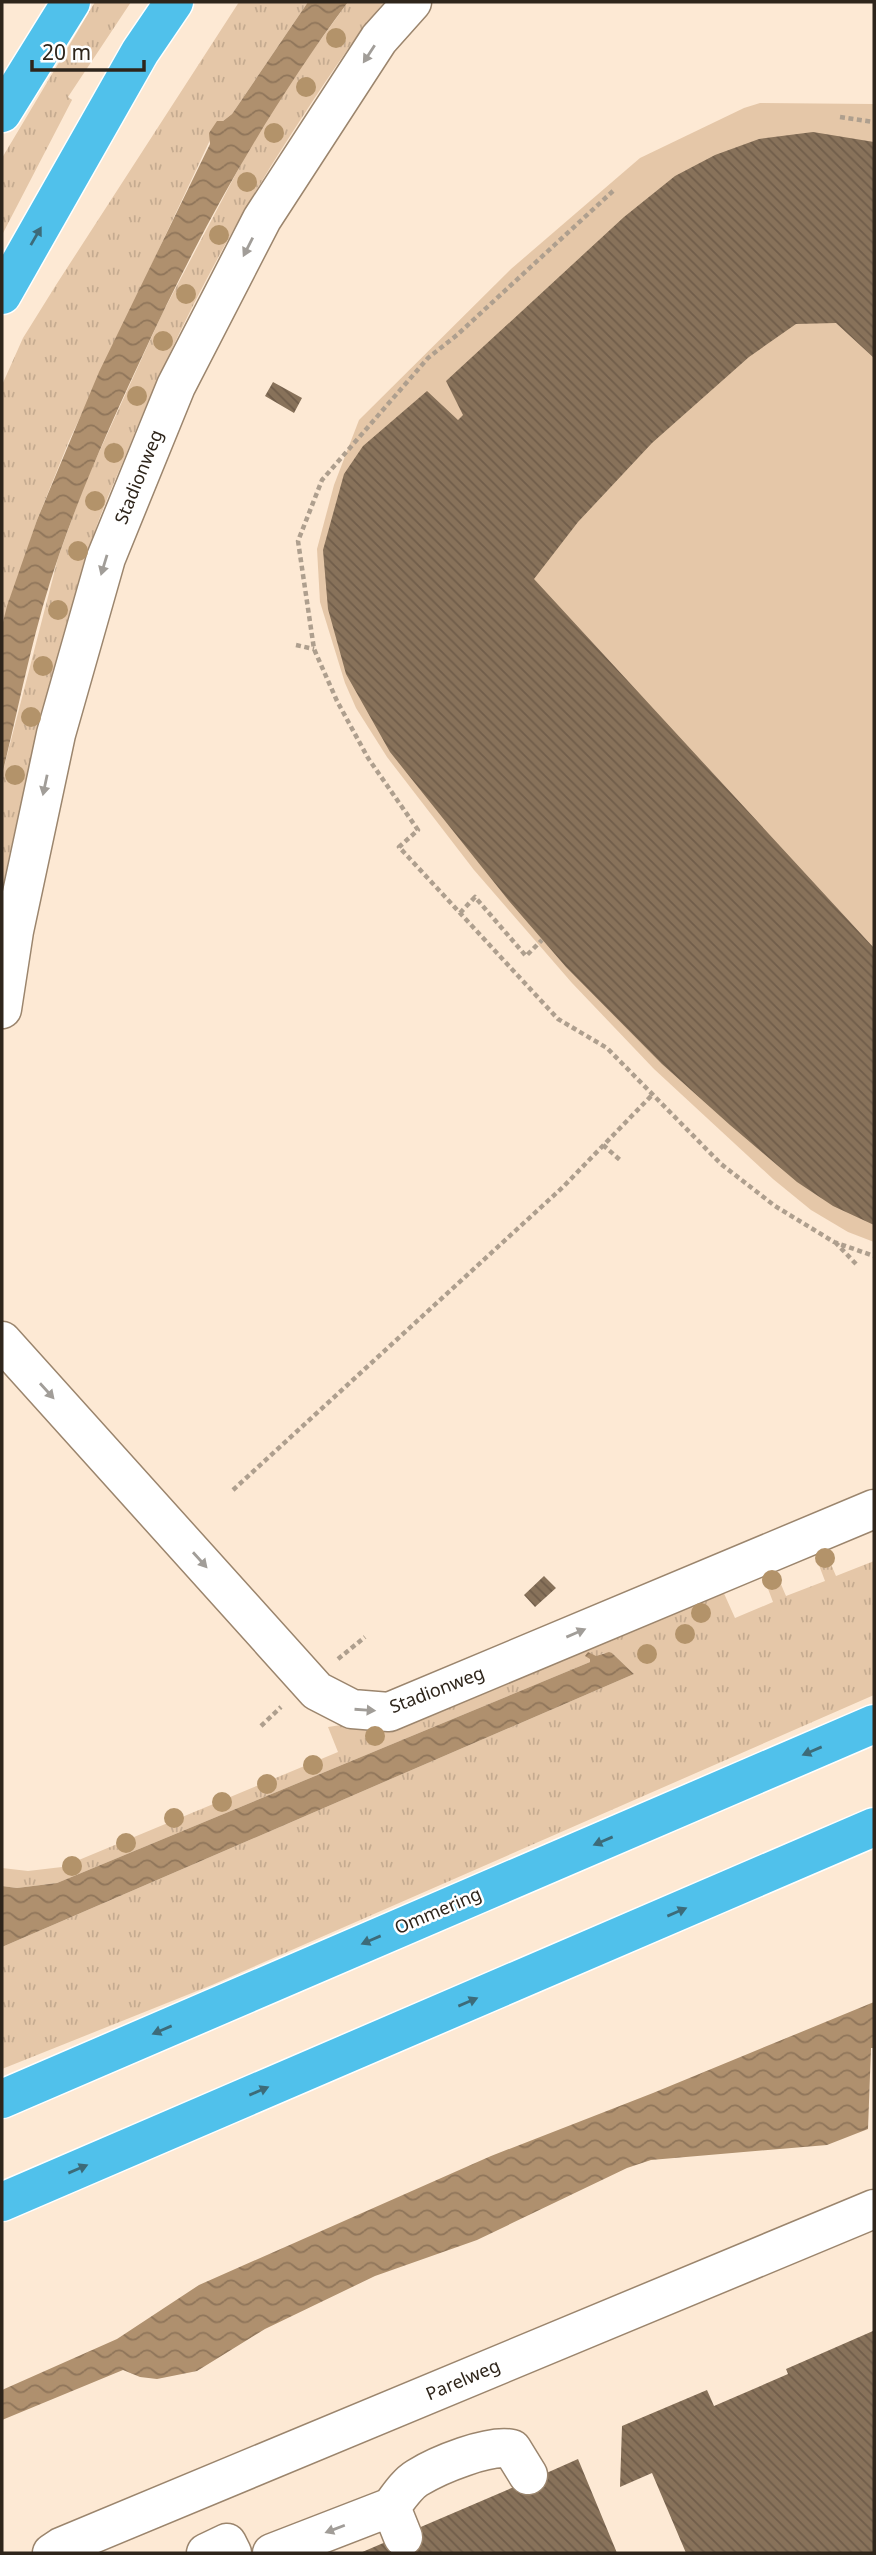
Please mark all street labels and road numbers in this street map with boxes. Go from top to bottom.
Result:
street label: Stadionweg [108,426,168,527]
street label: Stadionweg [386,1660,487,1718]
street label: Ommering [391,1881,485,1939]
street label: Parelweg [422,2353,503,2405]

